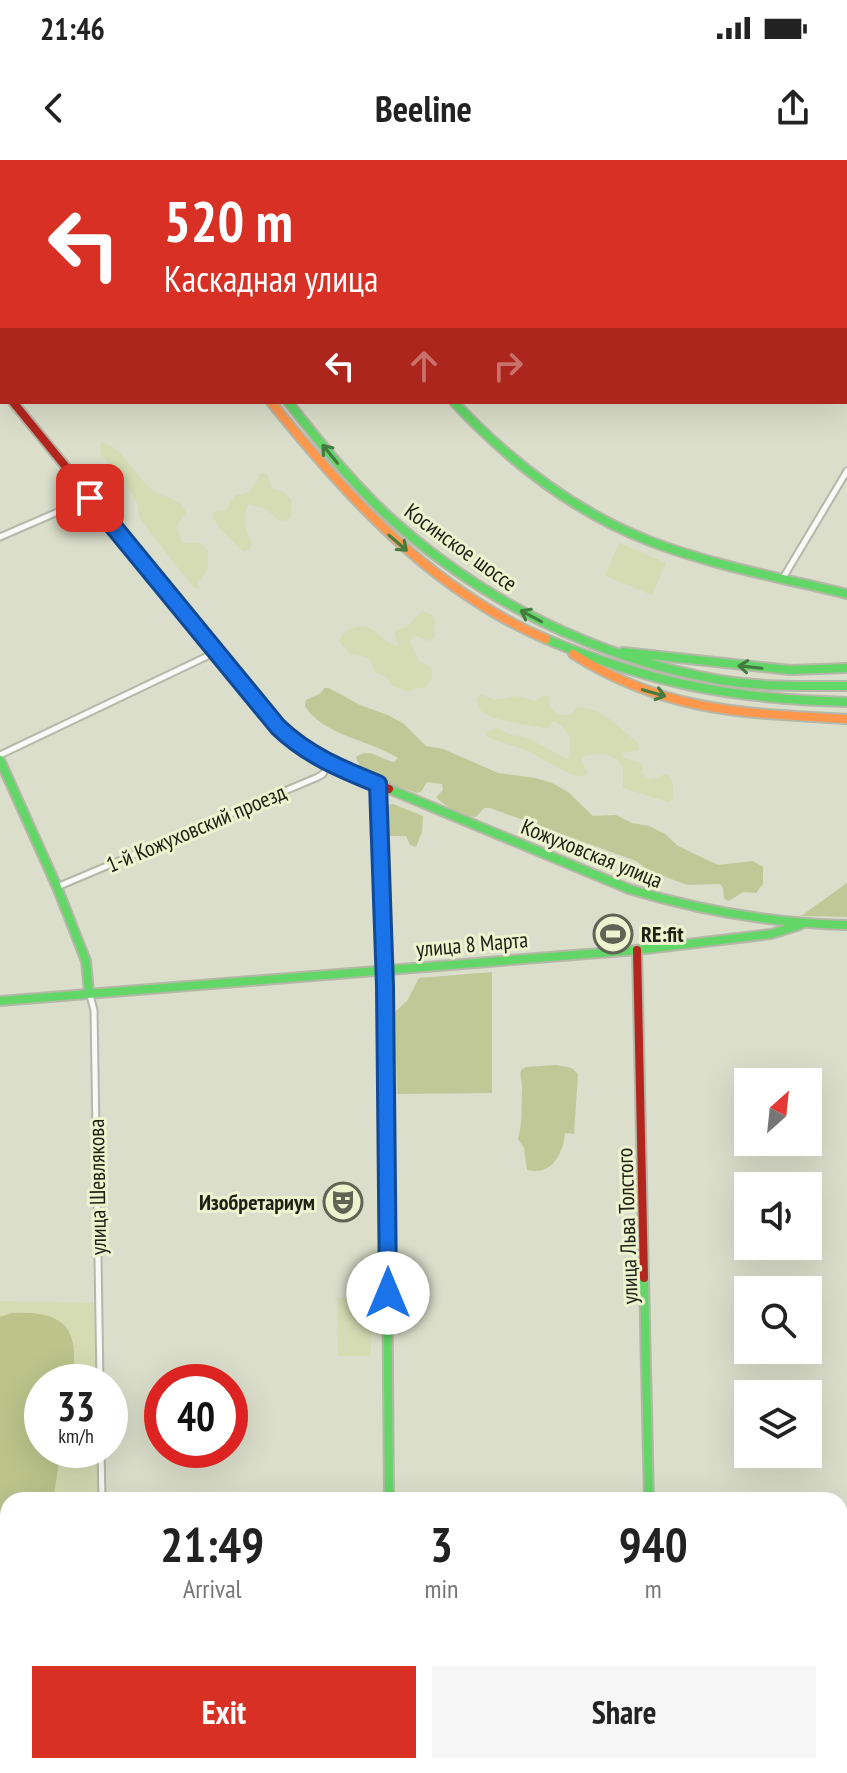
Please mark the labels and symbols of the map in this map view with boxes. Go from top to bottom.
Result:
one-way arrow [321,444,339,465]
pin [56,464,124,532]
street label: Косинское шоссе [399,497,523,597]
one-way arrow [387,534,408,552]
one-way arrow [519,608,543,624]
one-way arrow [737,660,764,675]
one-way arrow [640,687,666,702]
street label: 1-й Кожуховский проезд [102,777,290,878]
street label: Кожуховская улица [517,812,667,894]
sports icon: RE:fit [592,913,634,955]
place label: RE:fit [641,920,684,948]
street label: улица 8 Марта [415,925,529,963]
north arrow [734,1068,822,1156]
street label: улица Шевлякова [82,1119,112,1255]
street label: улица Льва Толстого [610,1147,644,1305]
theatre icon: Изобретариум [322,1181,364,1223]
place label: Изобретариум [199,1188,315,1216]
position arrow [346,1251,430,1335]
speed limit sign: 40 [144,1364,248,1468]

